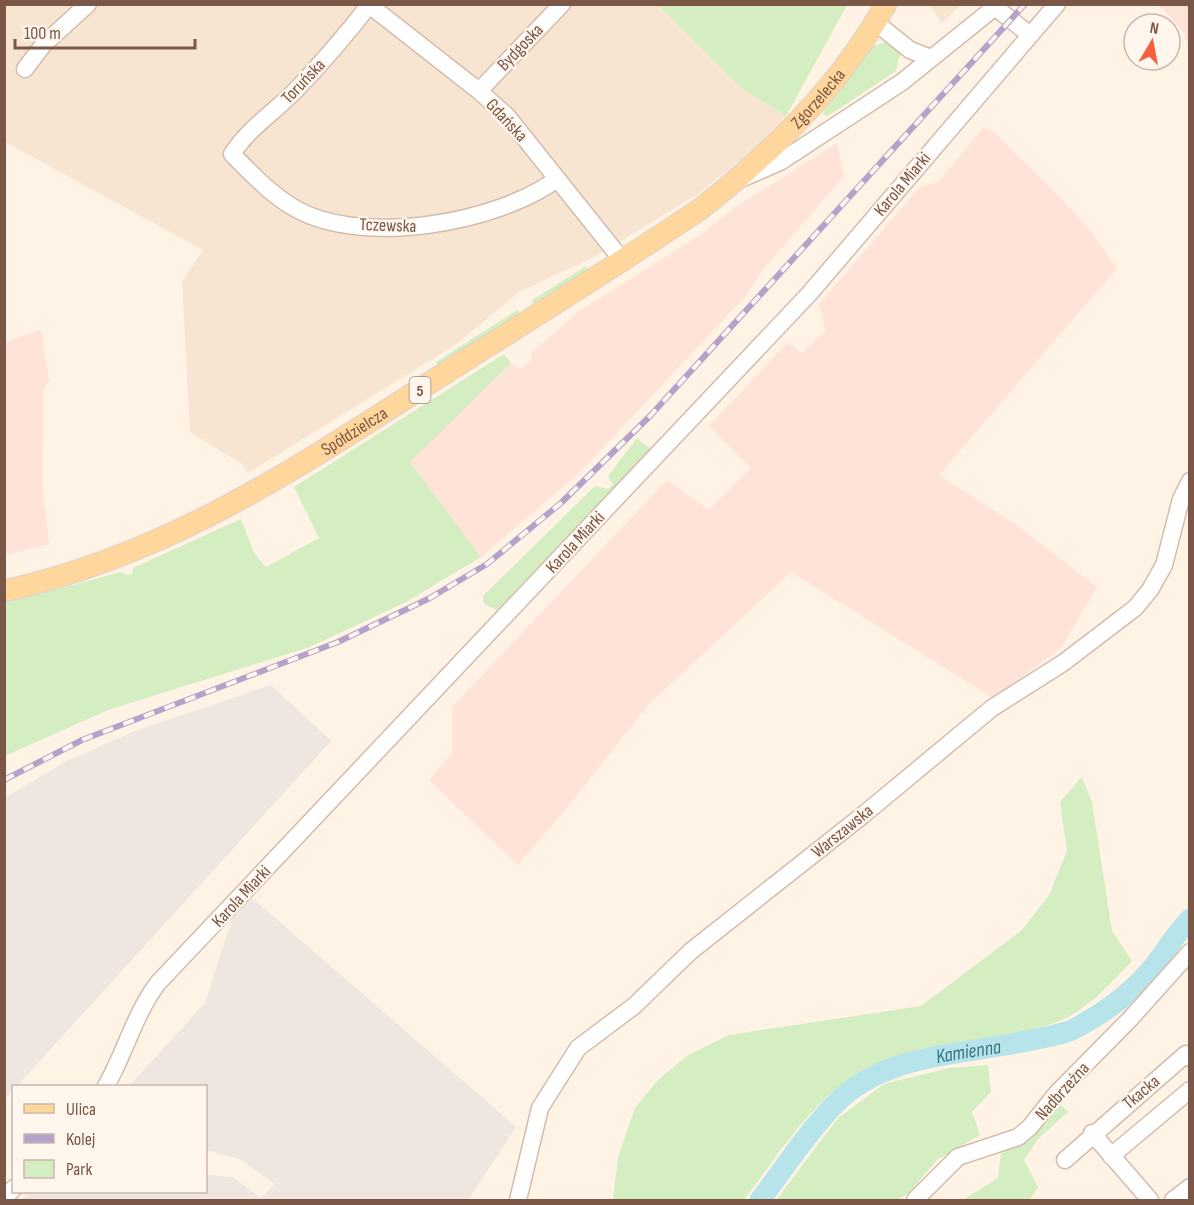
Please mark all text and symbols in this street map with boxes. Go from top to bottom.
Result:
scale bar [15,12,195,50]
north arrow [1122,12,1182,72]
street label: Bydgoska [493,19,548,75]
text: N [1148,19,1160,39]
text: 100 m [24,23,61,44]
street label: Toruńska [277,54,330,108]
street label: Zgorzelecka [787,65,850,133]
street label: Gdańska [481,94,532,146]
street label: Karola Miarki [870,148,935,220]
street label: Tczewska [359,214,417,237]
road number: 5 [410,377,430,403]
street label: Spółdzielcza [317,403,392,460]
street label: Karola Miarki [541,507,609,578]
street label: Warszawska [807,800,877,863]
street label: Karola Miarki [207,861,275,932]
water label: Kamienna [934,1035,1003,1069]
street label: Nadbrzeżna [1031,1058,1094,1125]
street label: Tkacka [1118,1071,1164,1114]
legend [12,1085,207,1193]
text: Ulica [66,1099,96,1120]
text: Kolej [66,1129,95,1150]
text: Park [66,1159,92,1180]

